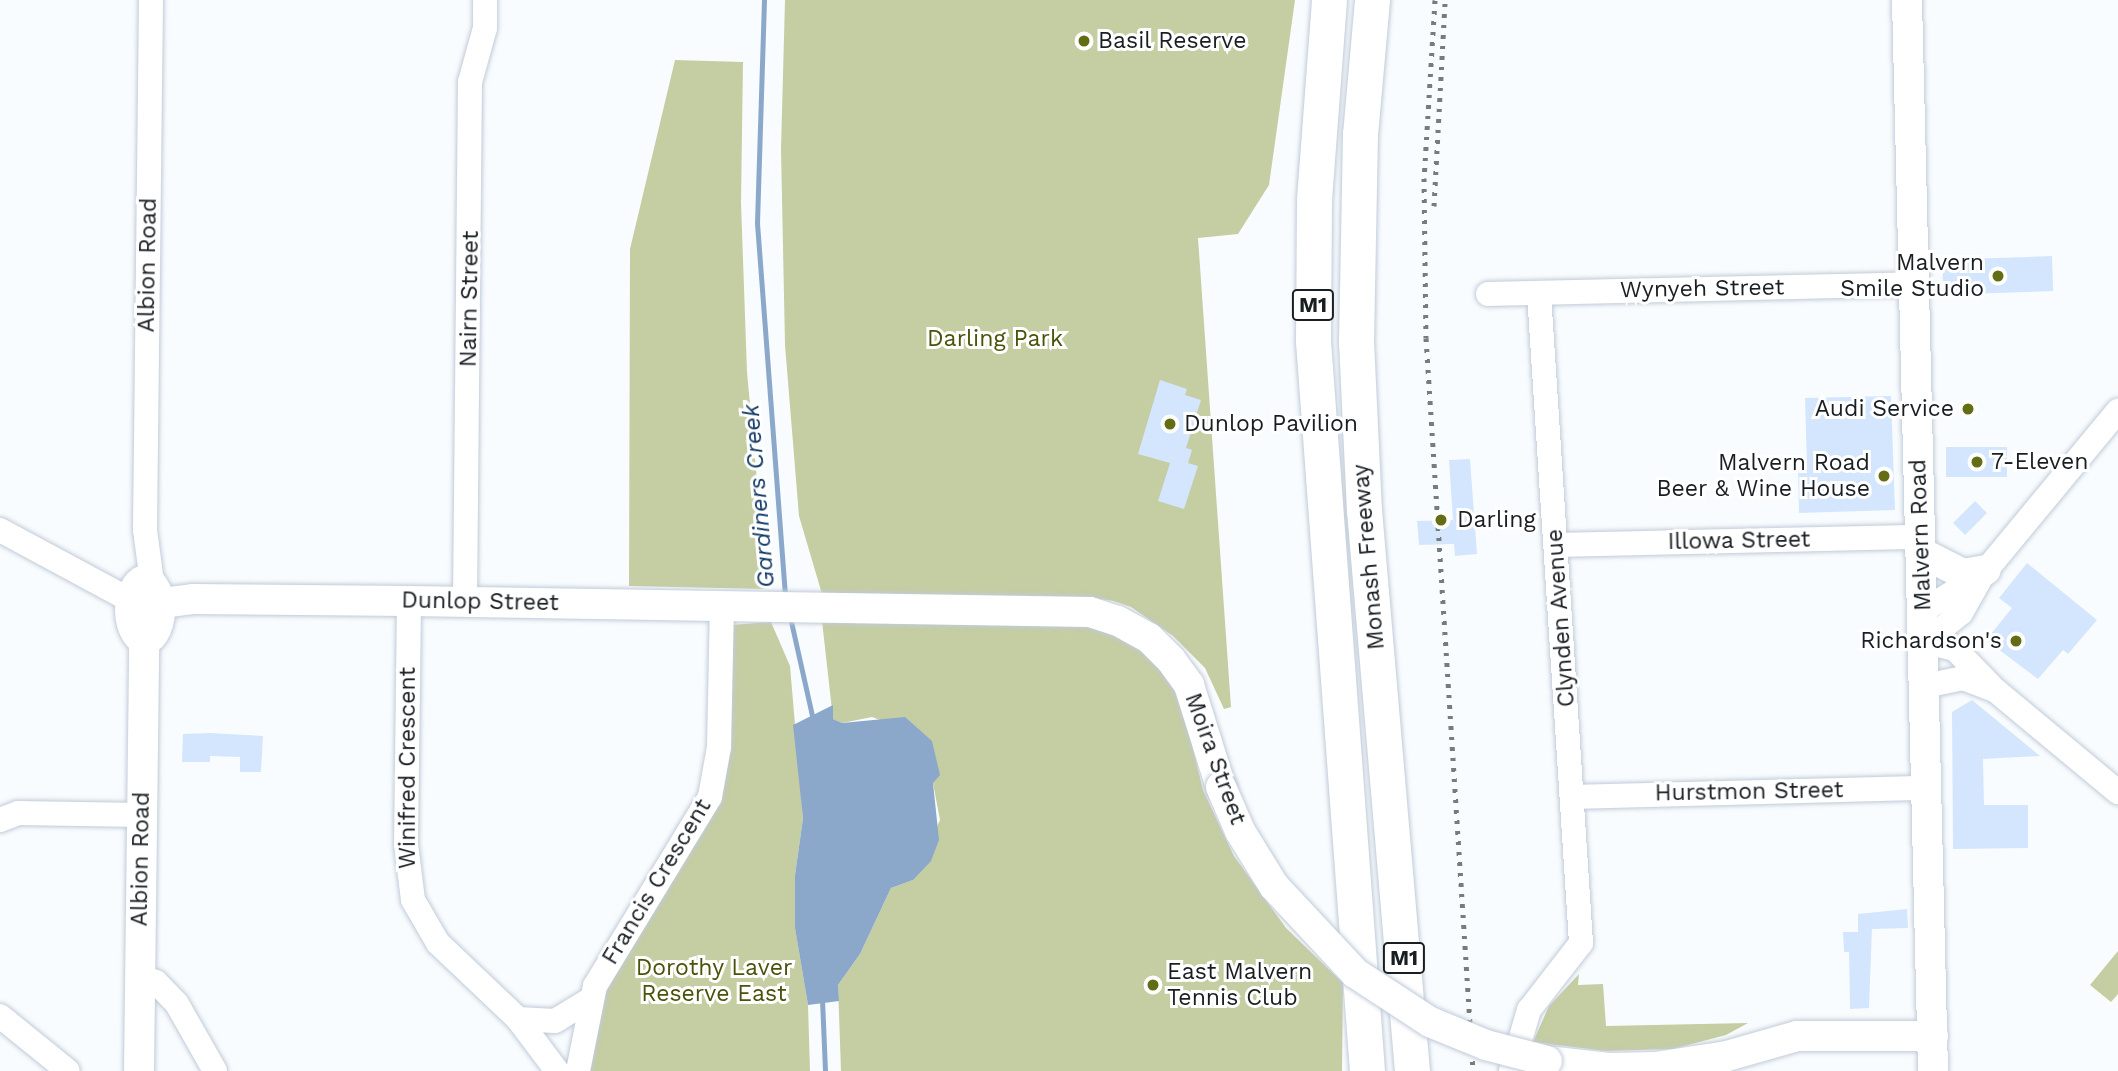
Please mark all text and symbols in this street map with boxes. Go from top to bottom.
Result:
place label: Basil Reserve [1098,27,1247,55]
marker: Basil Reserve [1076,33,1092,49]
street label: Albion Road [133,197,163,333]
street label: Nairn Street [455,230,485,368]
place label: Malvern Smile Studio [1840,249,1984,303]
marker: Malvern Smile Studio [1990,268,2006,284]
street label: Wynyeh Street [1620,274,1784,304]
road number: M1 [1290,288,1336,322]
park label: Darling Park [927,325,1063,353]
place label: Audi Service [1815,395,1954,423]
marker: Audi Service [1960,401,1976,417]
water label: Gardiners Creek [737,403,781,589]
place label: Dunlop Pavilion [1184,410,1358,438]
marker: Dunlop Pavilion [1162,416,1178,432]
place label: 7-Eleven [1991,448,2089,476]
place label: Malvern Road Beer & Wine House [1655,449,1870,503]
marker: 7-Eleven [1969,454,1985,470]
street label: Malvern Road [1905,459,1937,611]
street label: Monash Freeway [1347,463,1391,651]
marker: Malvern Road Beer & Wine House [1876,468,1892,484]
place label: Darling [1457,506,1536,534]
marker: Darling [1431,510,1451,530]
street label: Illowa Street [1667,526,1811,556]
street label: Clynden Avenue [1541,528,1581,708]
street label: Dunlop Street [401,587,559,617]
place label: Richardson's [1860,627,2002,655]
marker: Richardson's [2008,633,2024,649]
street label: Winifred Crescent [394,667,422,869]
street label: Moira Street [1178,689,1252,829]
street label: Hurstmon Street [1654,777,1844,807]
street label: Albion Road [126,791,156,927]
street label: Francis Crescent [597,794,717,970]
road number: M1 [1381,940,1427,976]
park label: Dorothy Laver Reserve East [635,954,793,1008]
place label: East Malvern Tennis Club [1167,958,1312,1012]
marker: East Malvern Tennis Club [1145,977,1161,993]

